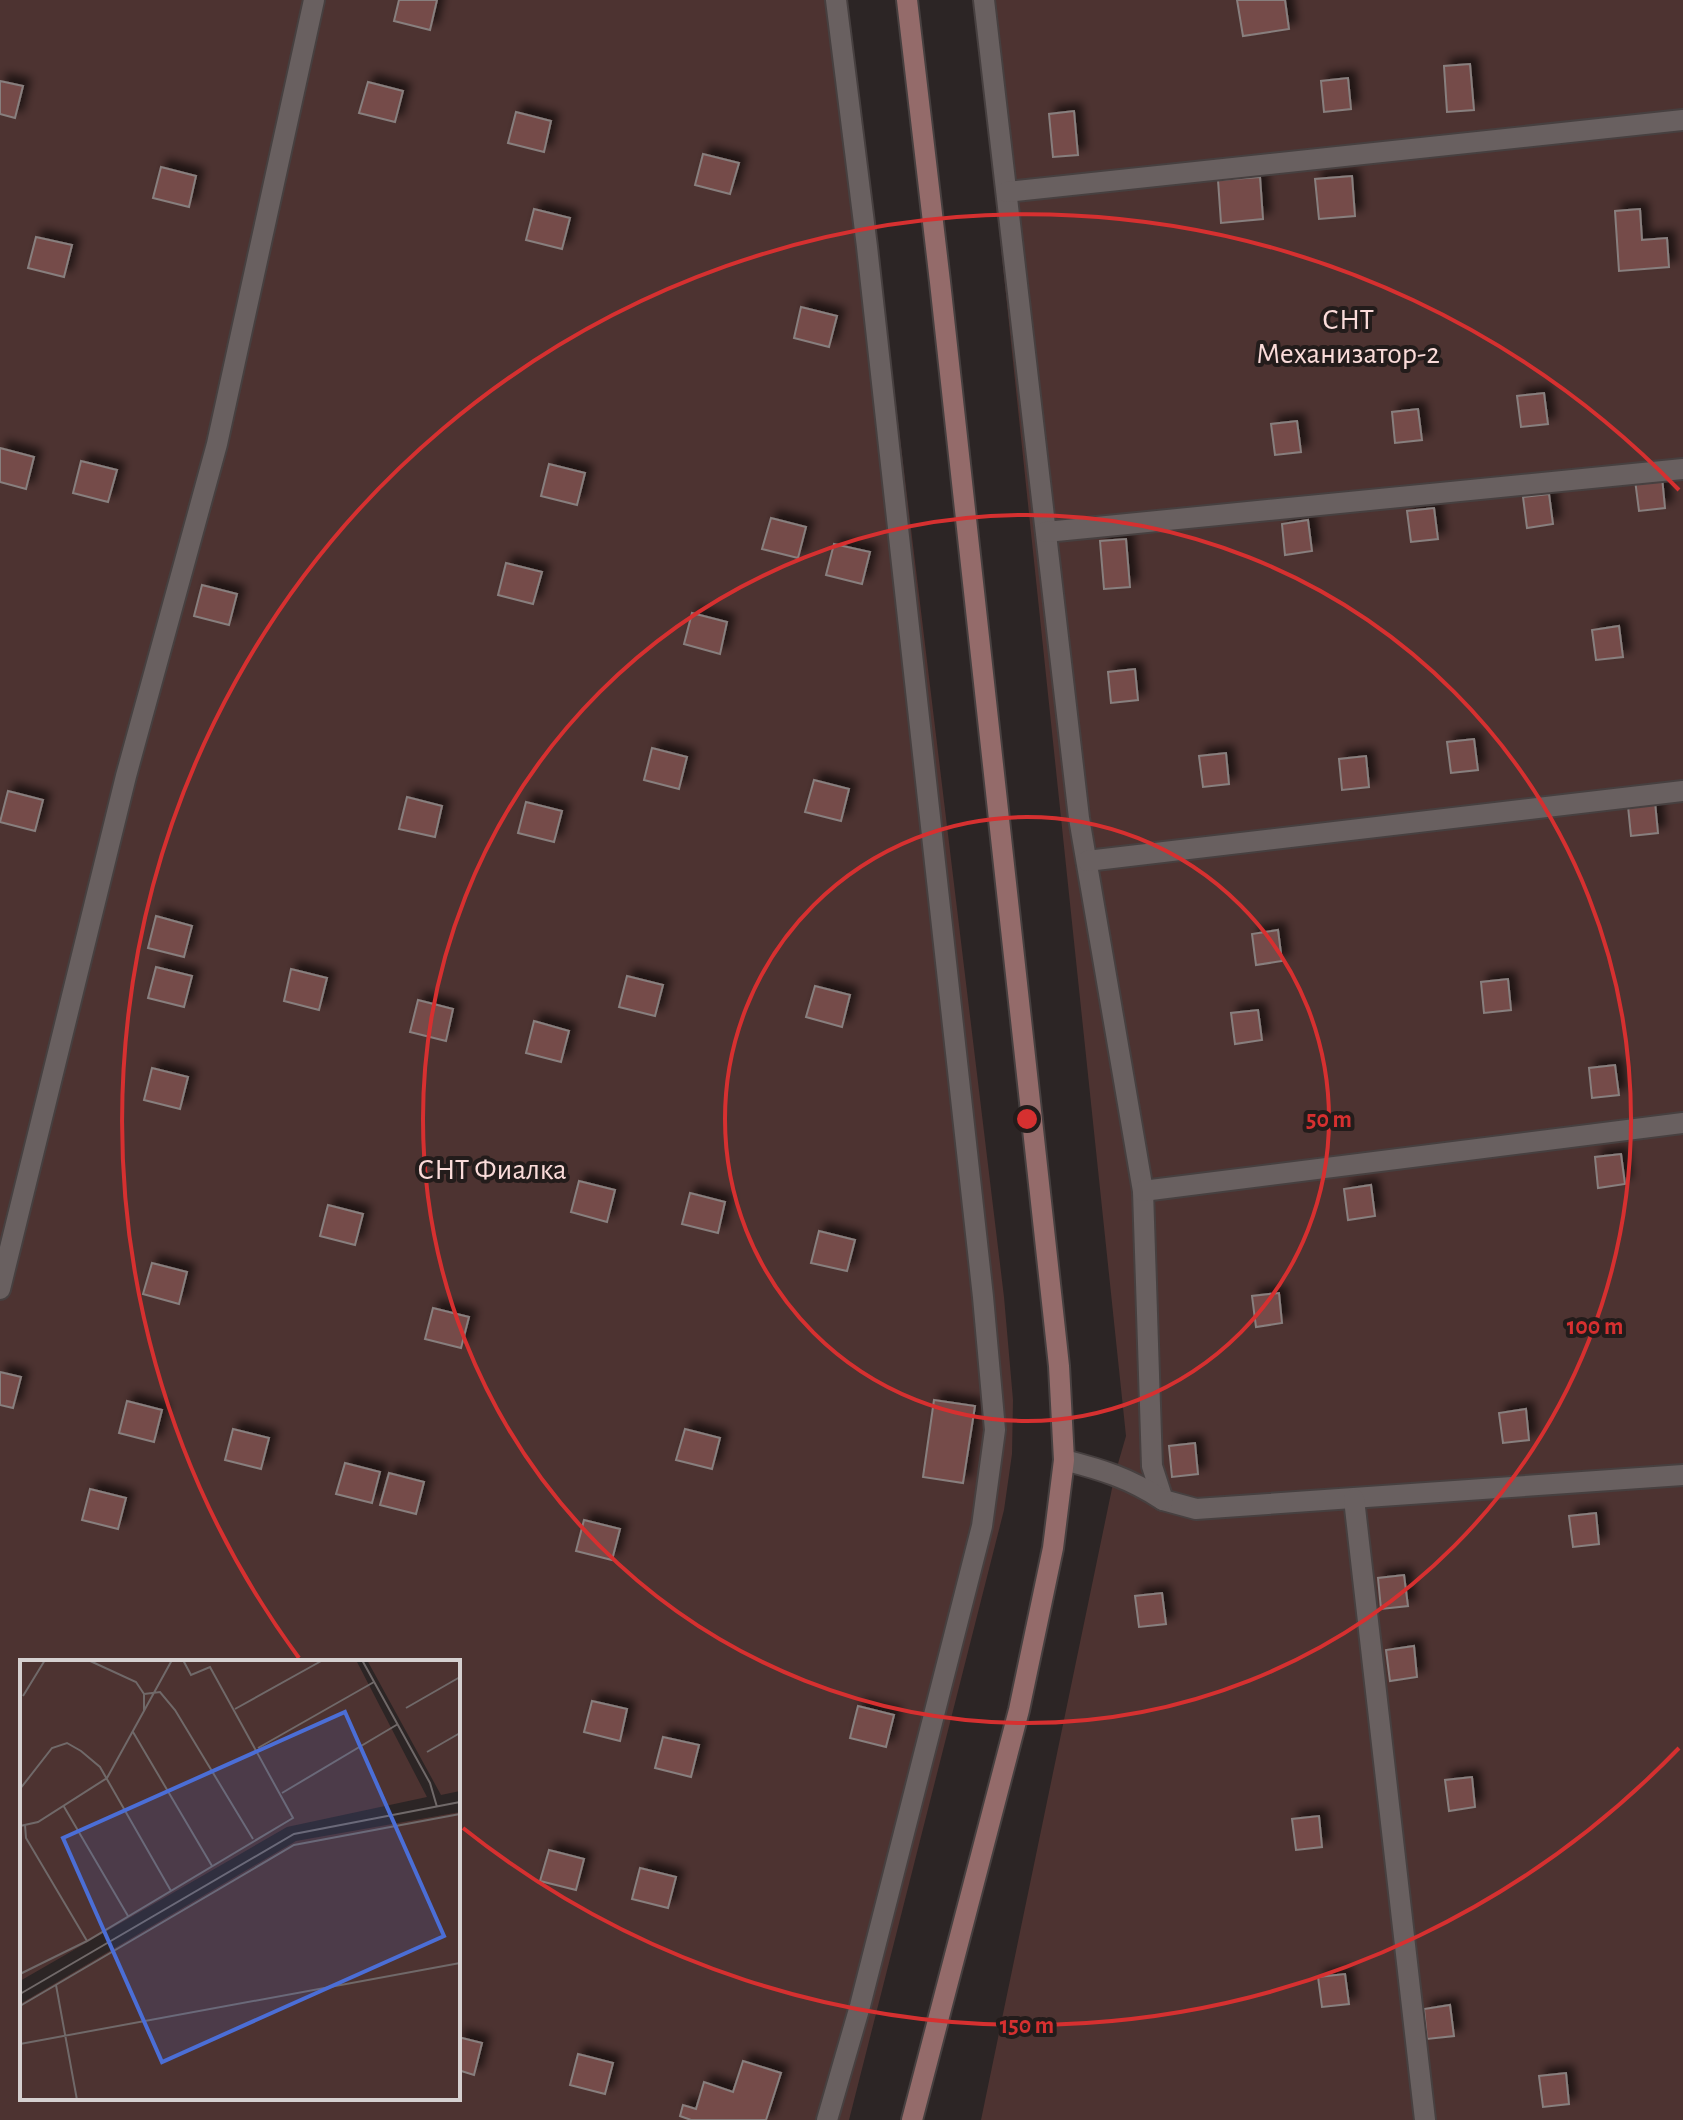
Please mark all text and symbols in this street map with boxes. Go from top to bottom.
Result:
park label: СНТ Механизатор-2 [1256,305,1440,369]
centre of rings [1013,1105,1041,1133]
text: 50 m [1306,1108,1352,1132]
park label: СНТ Фиалка [417,1155,567,1185]
text: 100 m [1567,1315,1623,1339]
inset map [20,1660,460,2100]
text: 150 m [1000,2014,1054,2038]

